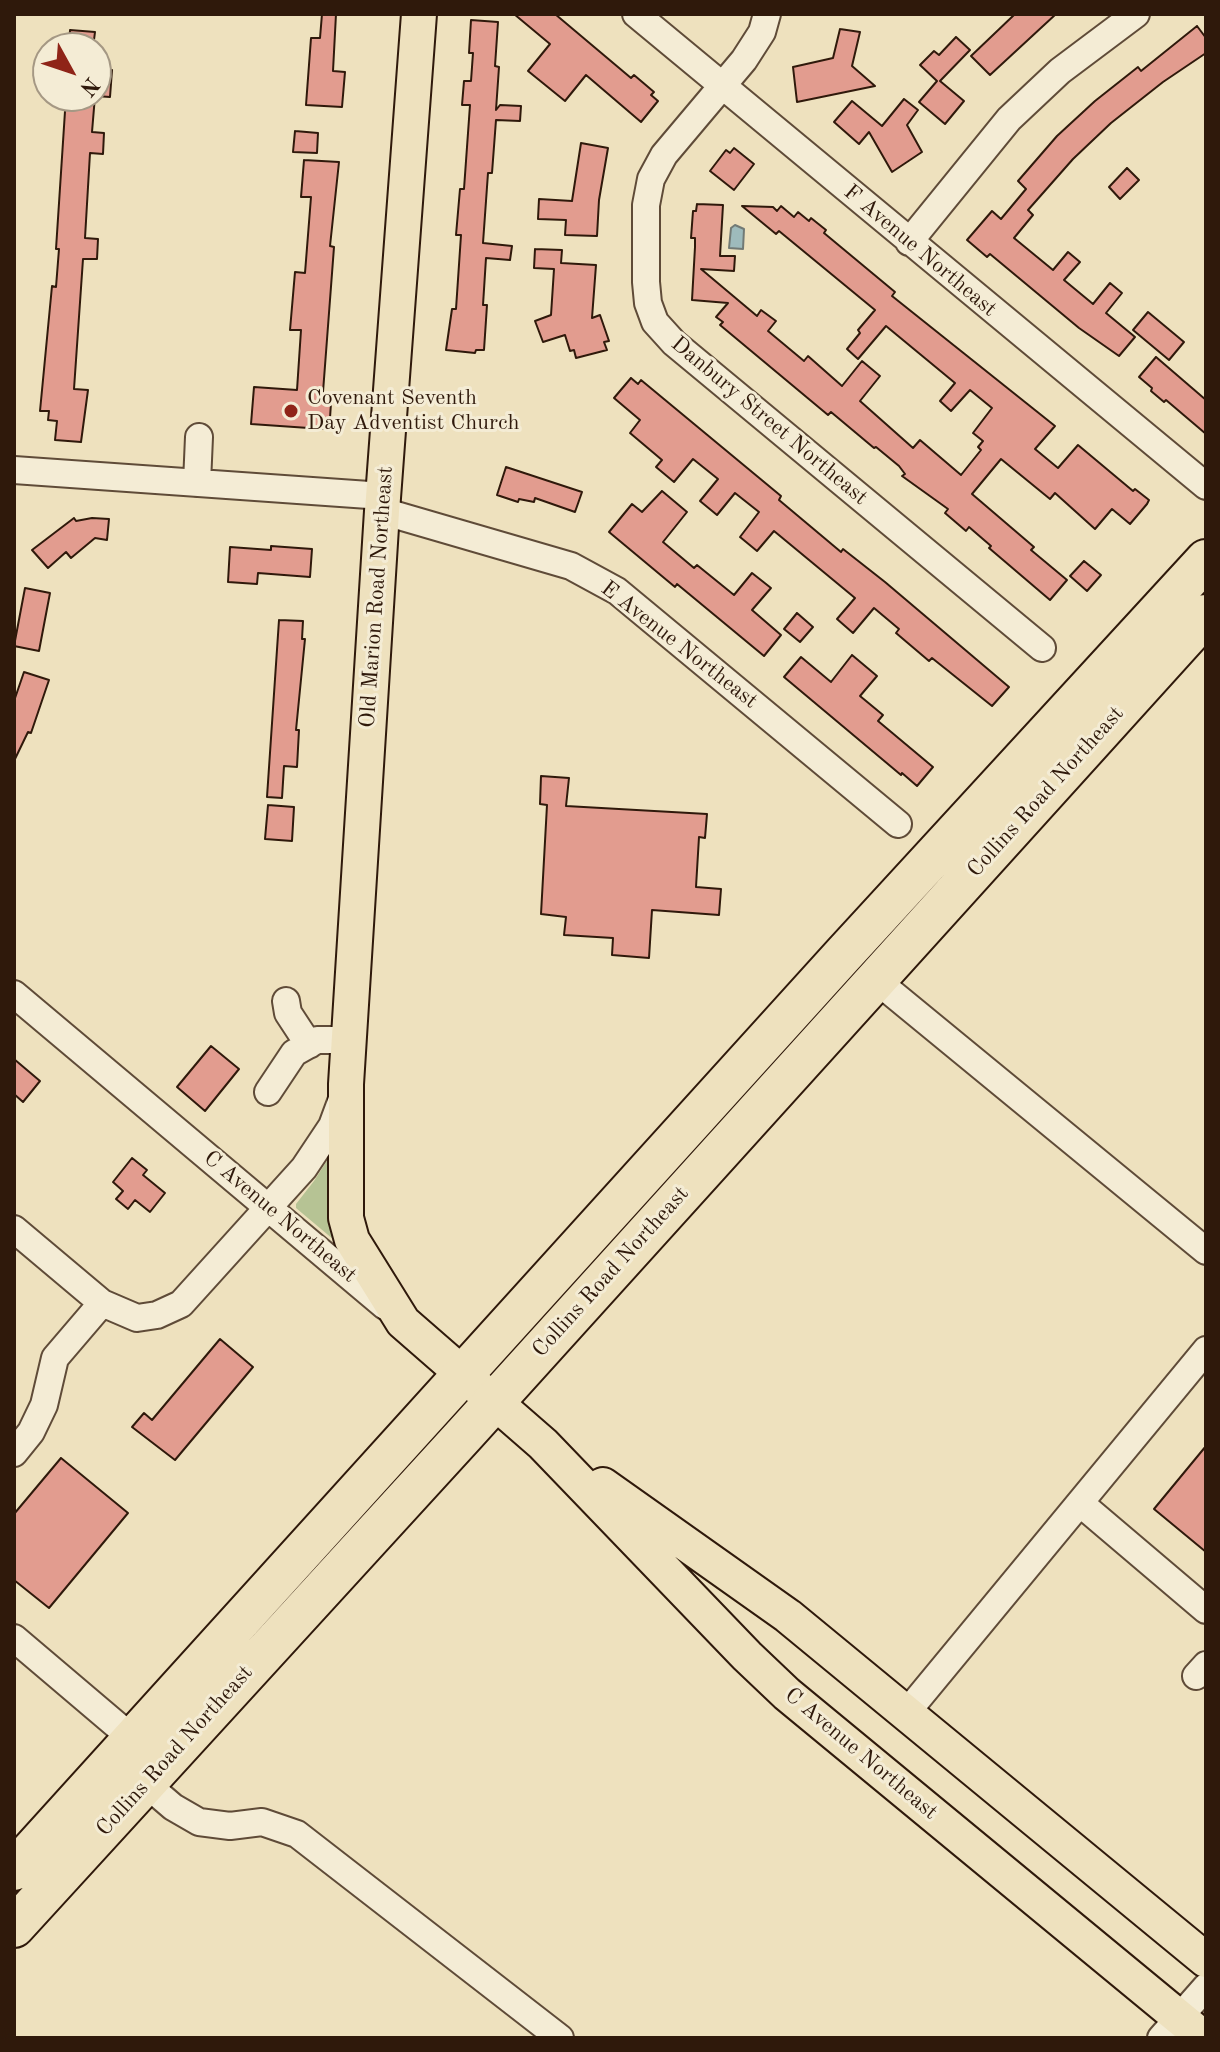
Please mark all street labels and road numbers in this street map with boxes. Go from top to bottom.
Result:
street label: F Avenue Northeast [838,179,1002,323]
street label: Danbury Street Northeast [665,331,873,511]
street label: Old Marion Road Northeast [355,465,399,729]
street label: E Avenue Northeast [595,575,763,715]
street label: Collins Road Northeast [962,701,1130,883]
street label: C Avenue Northeast [198,1145,362,1289]
street label: Collins Road Northeast [527,1181,695,1363]
street label: Collins Road Northeast [91,1660,259,1842]
street label: C Avenue Northeast [779,1682,943,1826]

